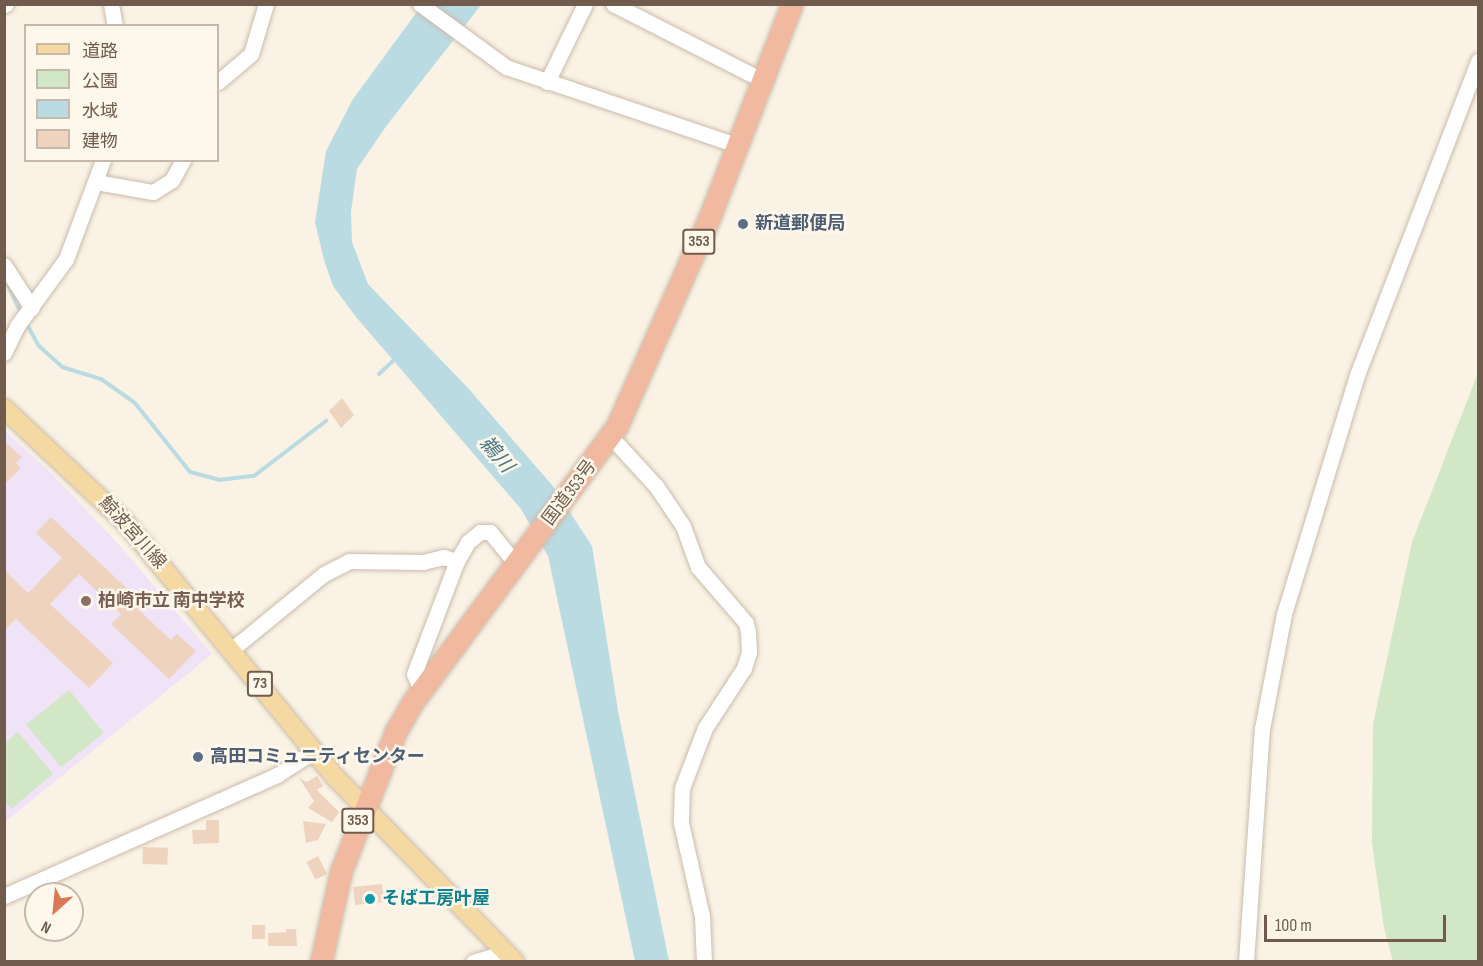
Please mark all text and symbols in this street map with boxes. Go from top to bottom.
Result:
legend [24,24,219,162]
text: 道路 [82,41,118,62]
text: 公園 [82,71,118,92]
text: 水域 [82,101,118,122]
text: 建物 [82,131,118,152]
place label: 新道郵便局 [755,213,845,235]
marker: 新道郵便局 [736,217,750,231]
road number: 353 [681,229,717,255]
water label: 鵜川 [474,432,518,478]
street label: 国道353号 [538,456,602,530]
street label: 鯨波宮川線 [94,492,170,574]
place label: 柏崎市立 南中学校 [98,590,245,612]
marker: 柏崎市立 南中学校 [79,594,93,608]
road number: 73 [246,671,274,697]
place label: 高田コミュニティセンター [210,746,426,768]
marker: 高田コミュニティセンター [191,750,205,764]
road number: 353 [340,808,376,834]
north arrow [24,882,84,942]
place label: そば工房叶屋 [382,888,490,910]
marker: そば工房叶屋 [363,892,377,906]
scale bar [1267,903,1448,941]
text: 100 m [1275,915,1312,936]
text: N [38,916,55,937]

